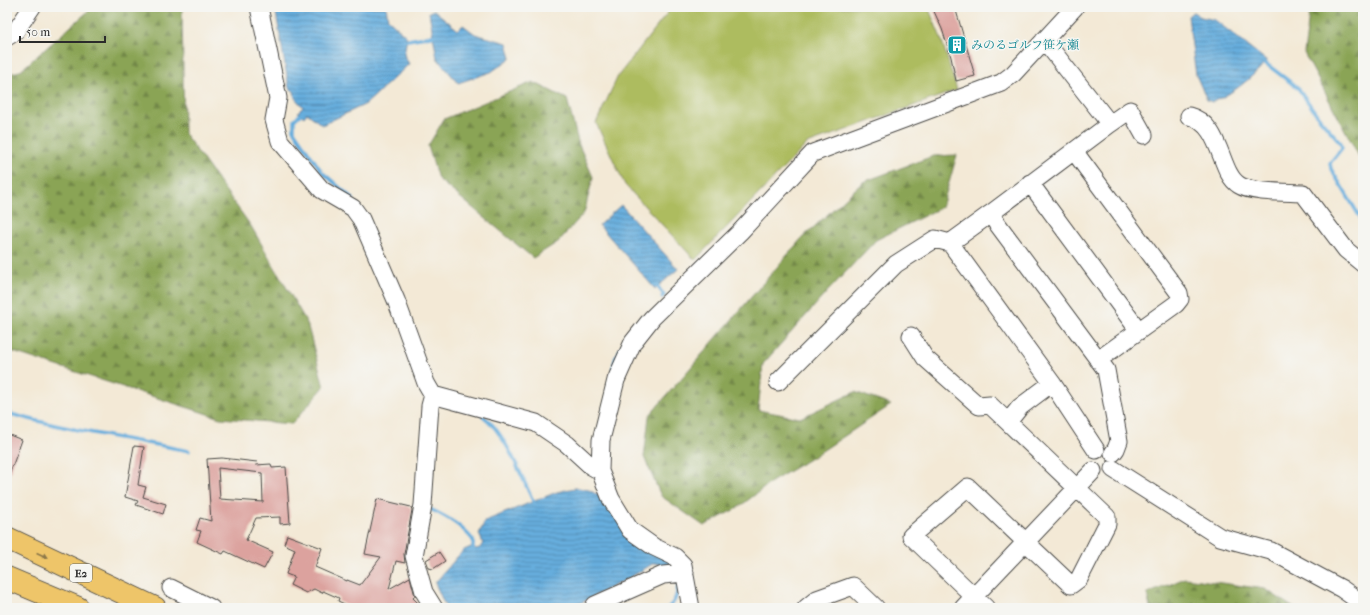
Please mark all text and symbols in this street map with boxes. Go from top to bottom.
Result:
scale bar [20,18,105,44]
text: 50 m [26,25,50,39]
building icon: みのるゴルフ笹ケ瀬 [946,34,968,56]
place label: みのるゴルフ笹ケ瀬 [971,38,1079,52]
one-way arrow [37,552,49,558]
road number: E2 [70,564,92,582]

